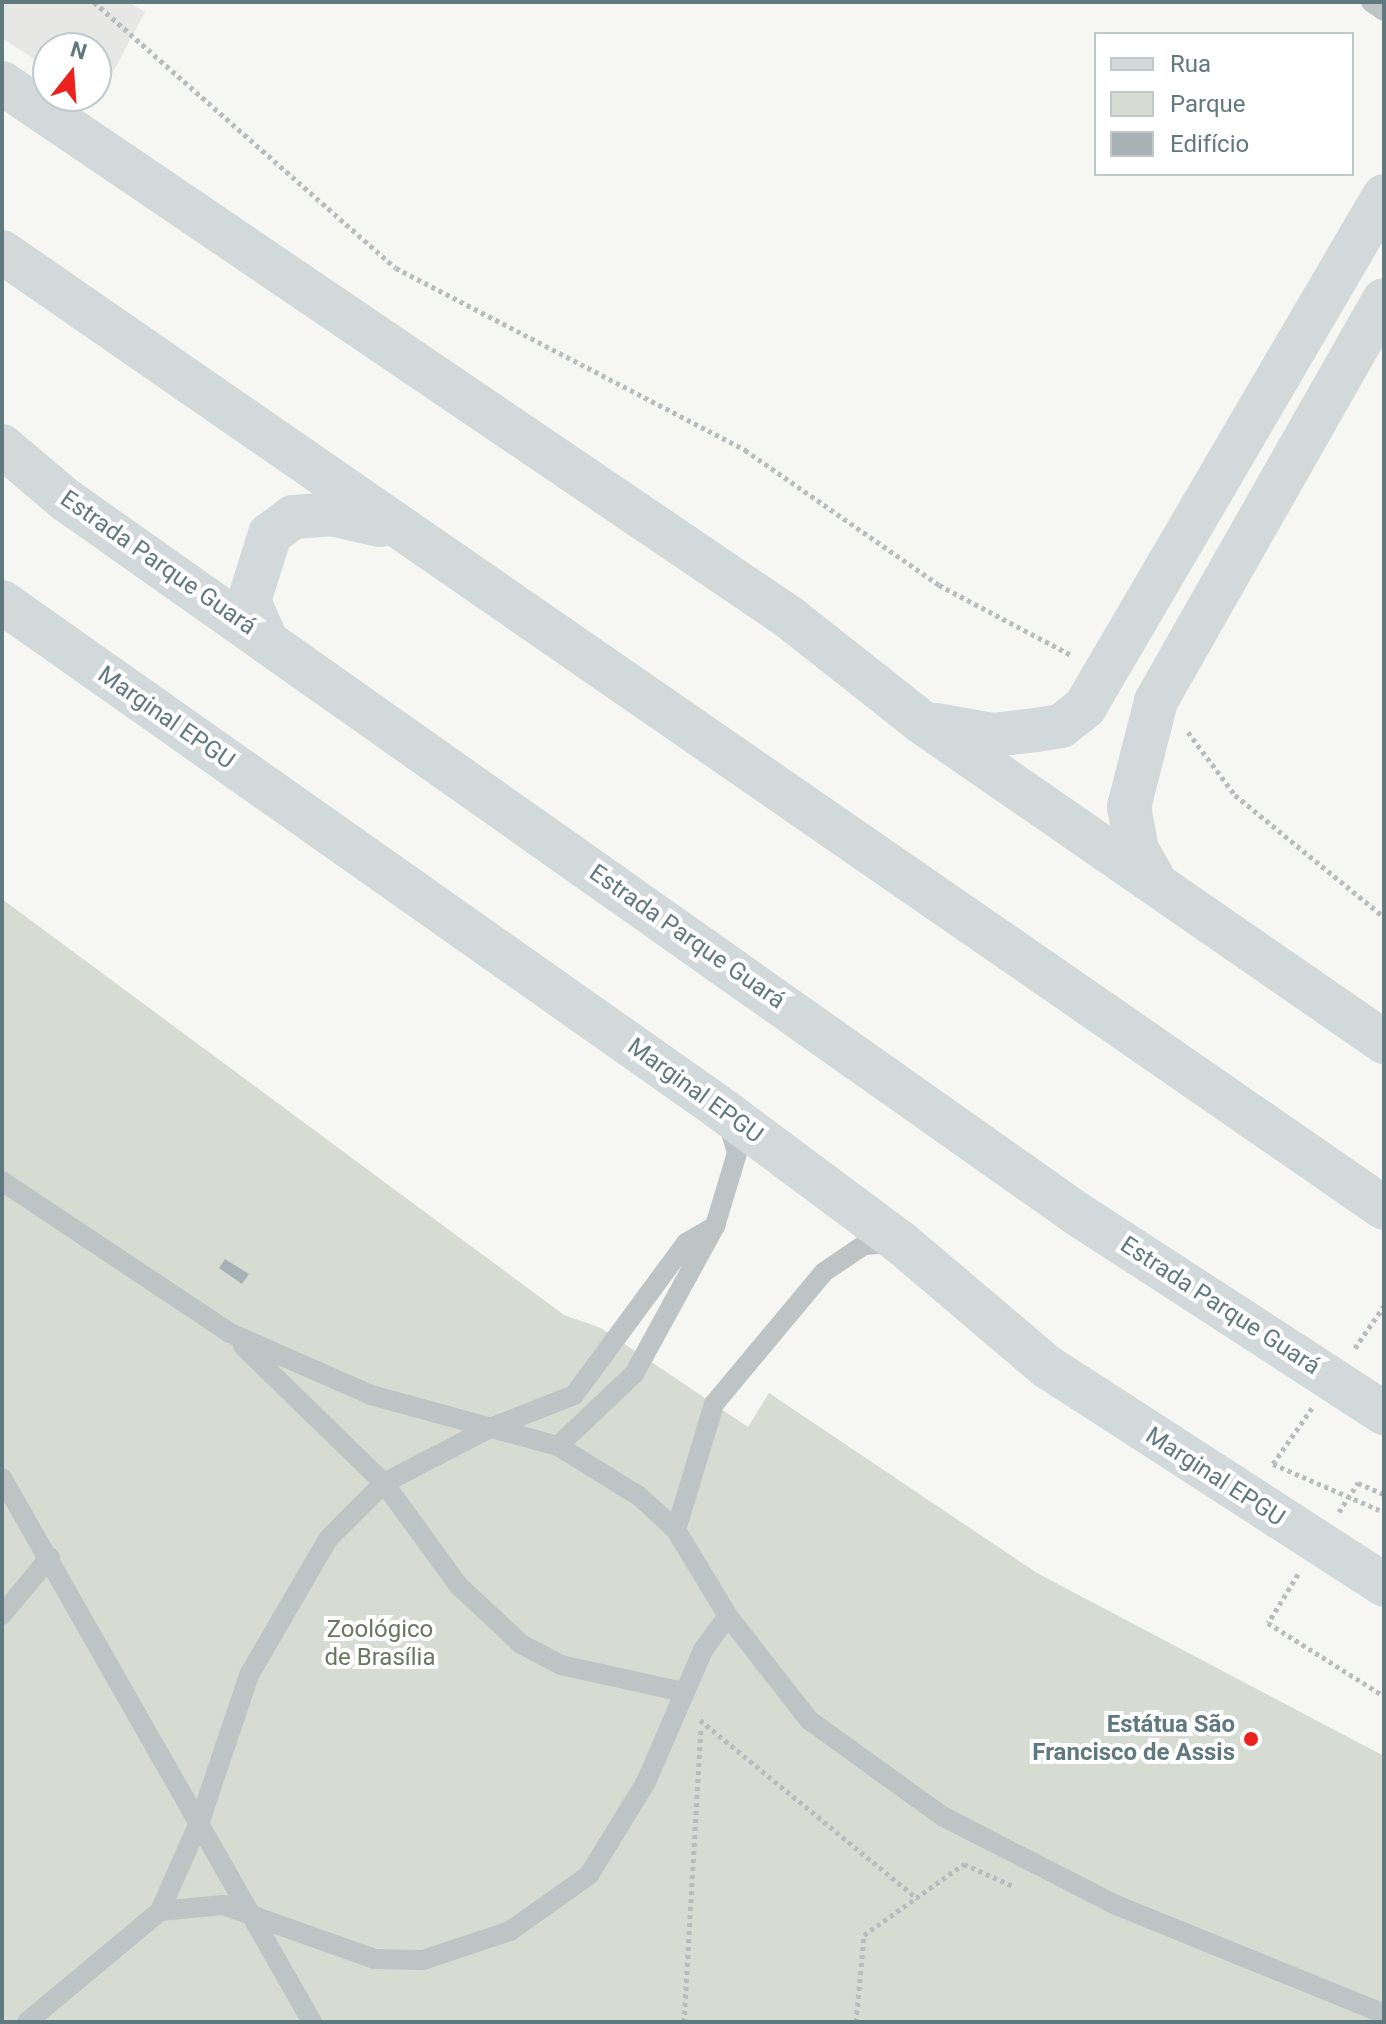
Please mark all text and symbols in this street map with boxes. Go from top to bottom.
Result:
north arrow [32,32,112,112]
legend [1094,32,1354,176]
text: N [67,36,90,65]
text: Rua [1170,50,1211,78]
text: Parque [1170,90,1246,118]
text: Edifício [1170,130,1249,158]
street label: Estrada Parque Guará [55,485,261,641]
street label: Marginal EPGU [92,660,240,776]
street label: Estrada Parque Guará [584,859,790,1015]
street label: Marginal EPGU [622,1032,768,1150]
street label: Estrada Parque Guará [1115,1231,1325,1381]
street label: Marginal EPGU [1140,1421,1290,1533]
park label: Zoológico de Brasília [325,1616,435,1672]
place label: Estátua São Francisco de Assis [1032,1711,1235,1767]
marker: Estátua São Francisco de Assis [1242,1730,1260,1748]

